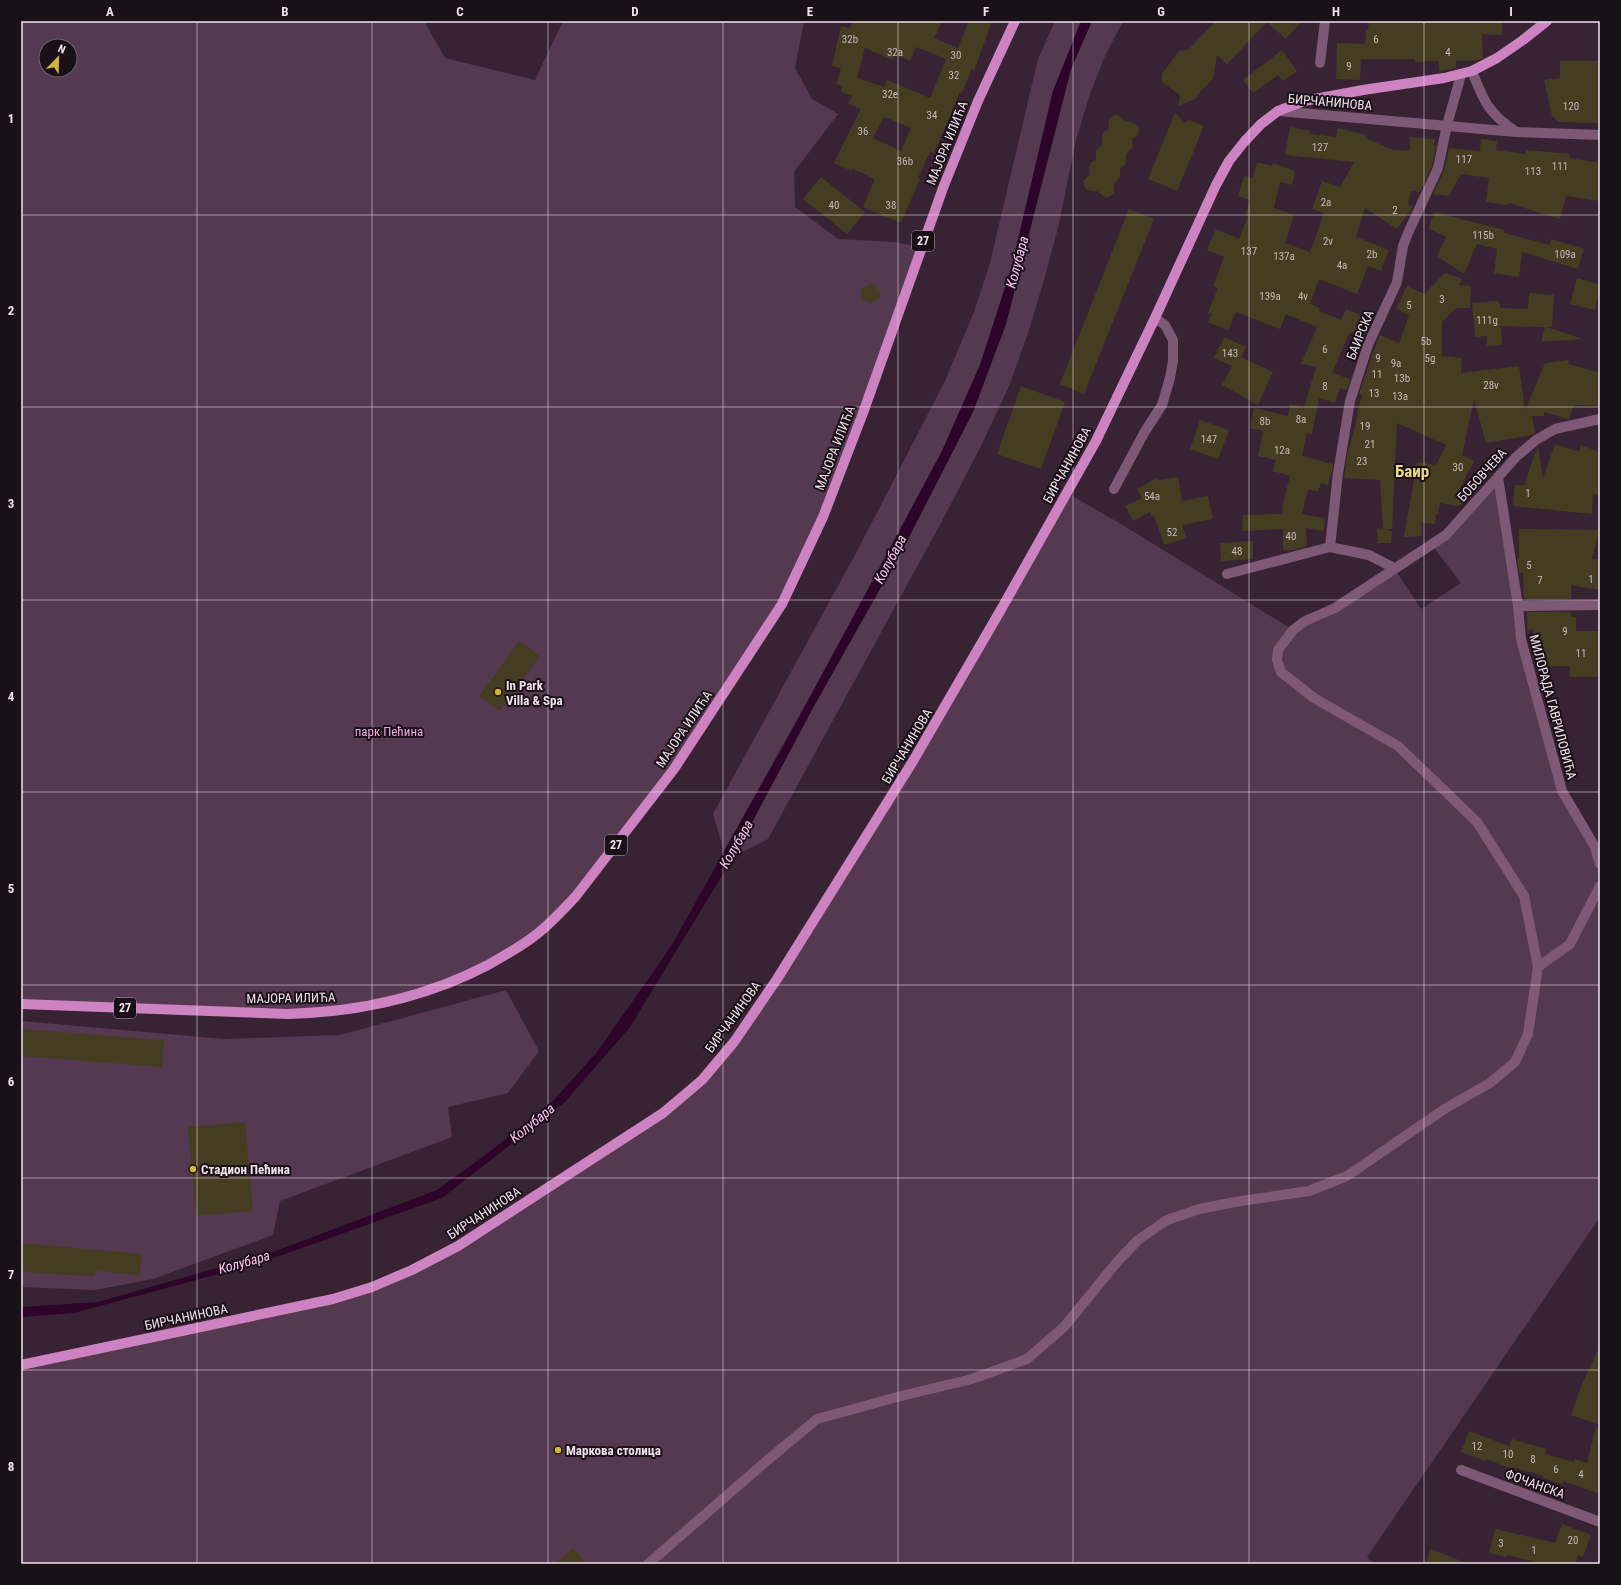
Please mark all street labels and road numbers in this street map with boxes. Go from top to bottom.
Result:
street label: БИРЧАНИНОВА [1287,91,1373,113]
street label: МАЈОРА ИЛИЋА [923,98,971,187]
road number: 27 [912,231,934,251]
street label: БАИРСКА [1343,308,1377,362]
street label: МАЈОРА ИЛИЋА [812,403,858,492]
street label: БИРЧАНИНОВА [1040,424,1094,506]
street label: БОБОВЧЕВА [1454,445,1510,505]
street label: МИЛОРАДА ГАВРИЛОВИЋА [1526,633,1580,782]
street label: МАЈОРА ИЛИЋА [653,687,715,770]
street label: БИРЧАНИНОВА [879,706,935,786]
road number: 27 [605,835,627,855]
street label: БИРЧАНИНОВА [702,978,764,1056]
street label: МАЈОРА ИЛИЋА [246,990,336,1006]
road number: 27 [114,998,136,1018]
street label: БИРЧАНИНОВА [445,1183,524,1242]
street label: БИРЧАНИНОВА [143,1301,229,1333]
street label: ФОЧАНСКА [1503,1466,1567,1502]

